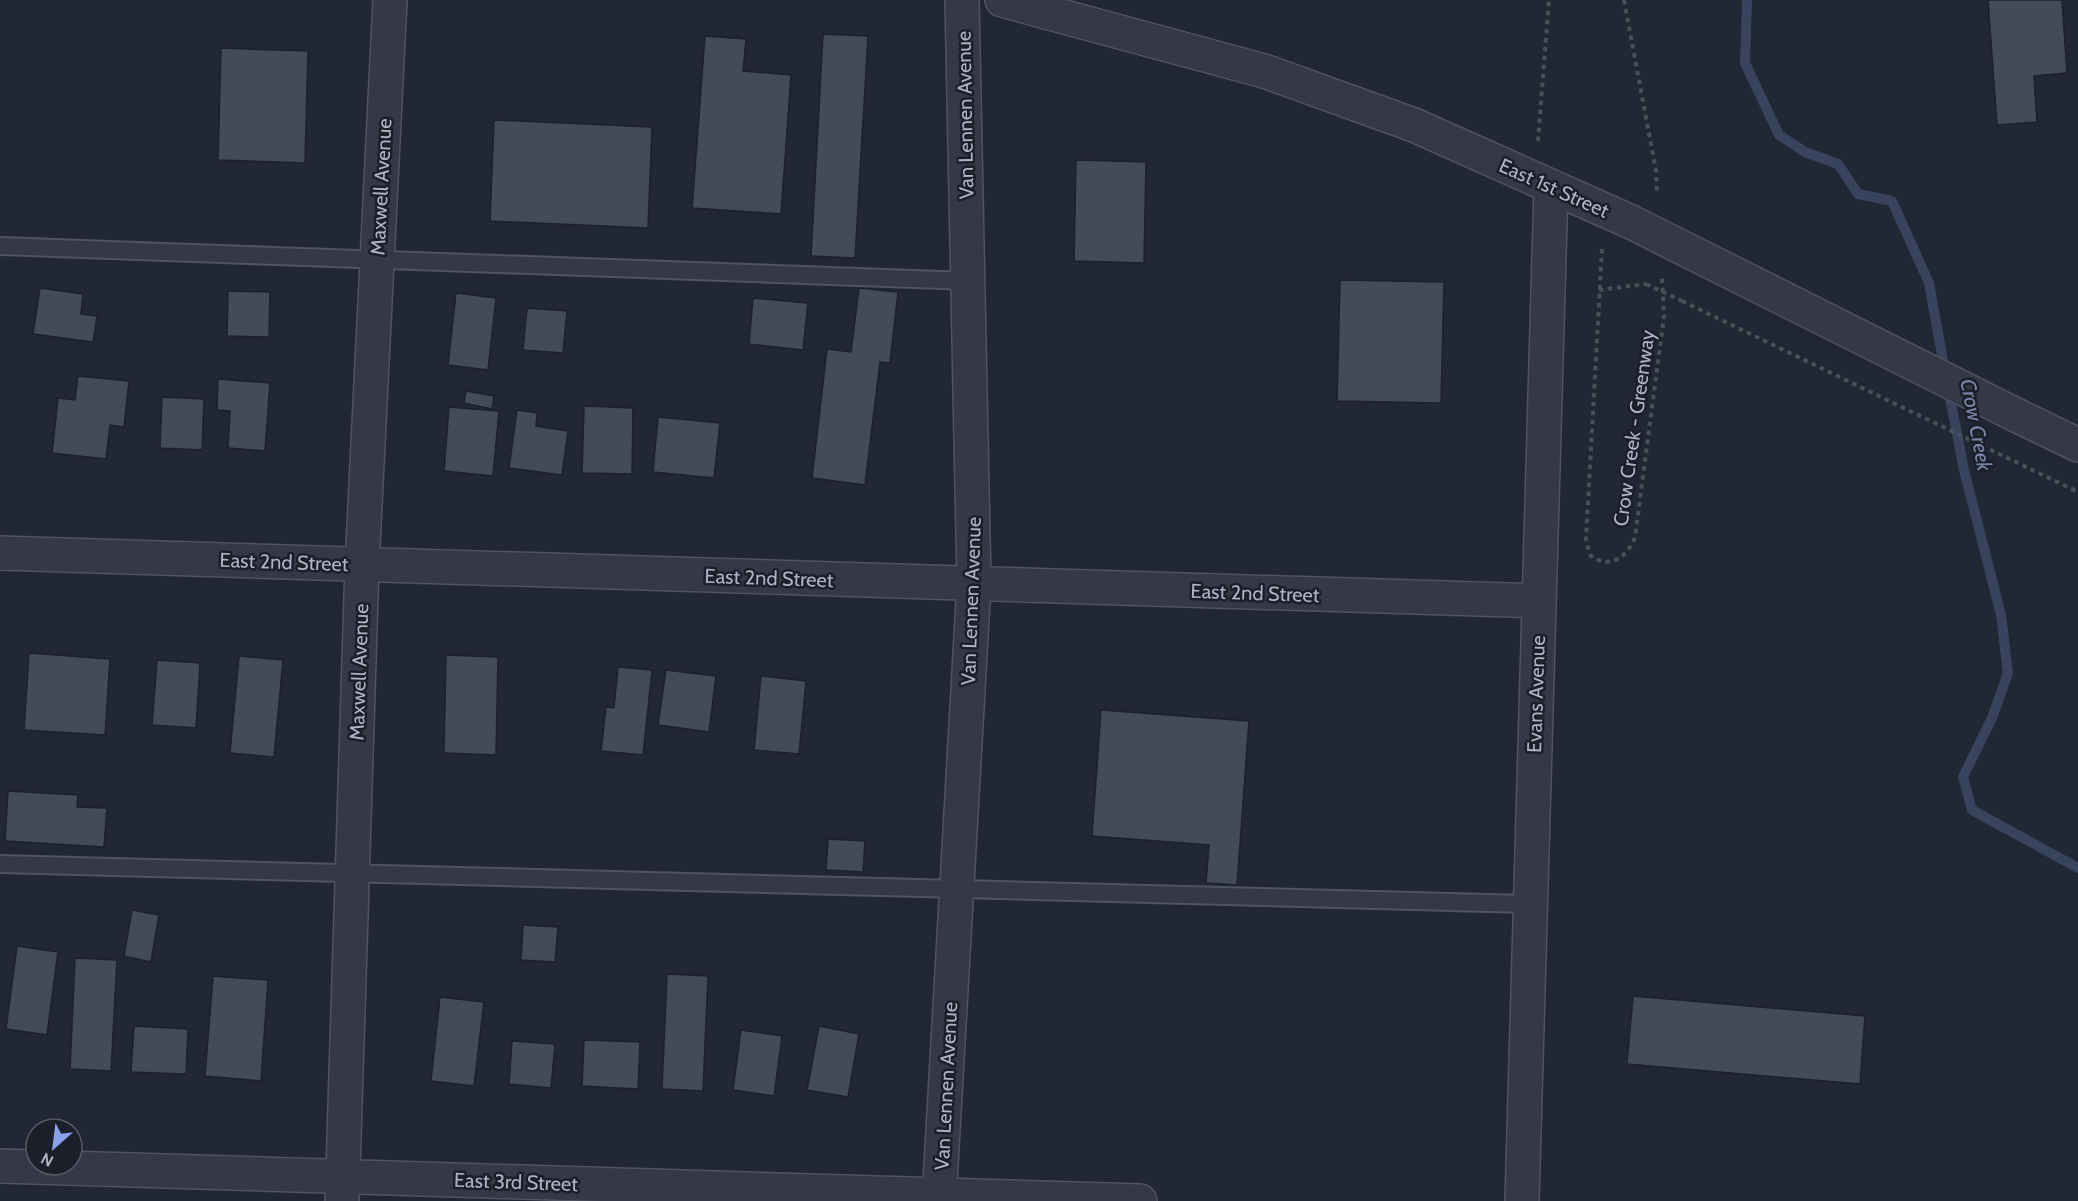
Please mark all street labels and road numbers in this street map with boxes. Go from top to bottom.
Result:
street label: Van Lennen Avenue [952,31,978,199]
street label: Maxwell Avenue [365,118,397,256]
street label: East 1st Street [1495,153,1613,223]
street label: Crow Creek - Greenway [1608,328,1660,528]
street label: Van Lennen Avenue [956,516,986,686]
street label: East 2nd Street [219,548,349,576]
street label: East 2nd Street [704,564,834,592]
street label: East 2nd Street [1190,579,1320,607]
street label: Maxwell Avenue [345,603,373,741]
street label: Evans Avenue [1522,635,1550,753]
street label: Van Lennen Avenue [930,1001,962,1171]
street label: East 3rd Street [454,1168,579,1196]

